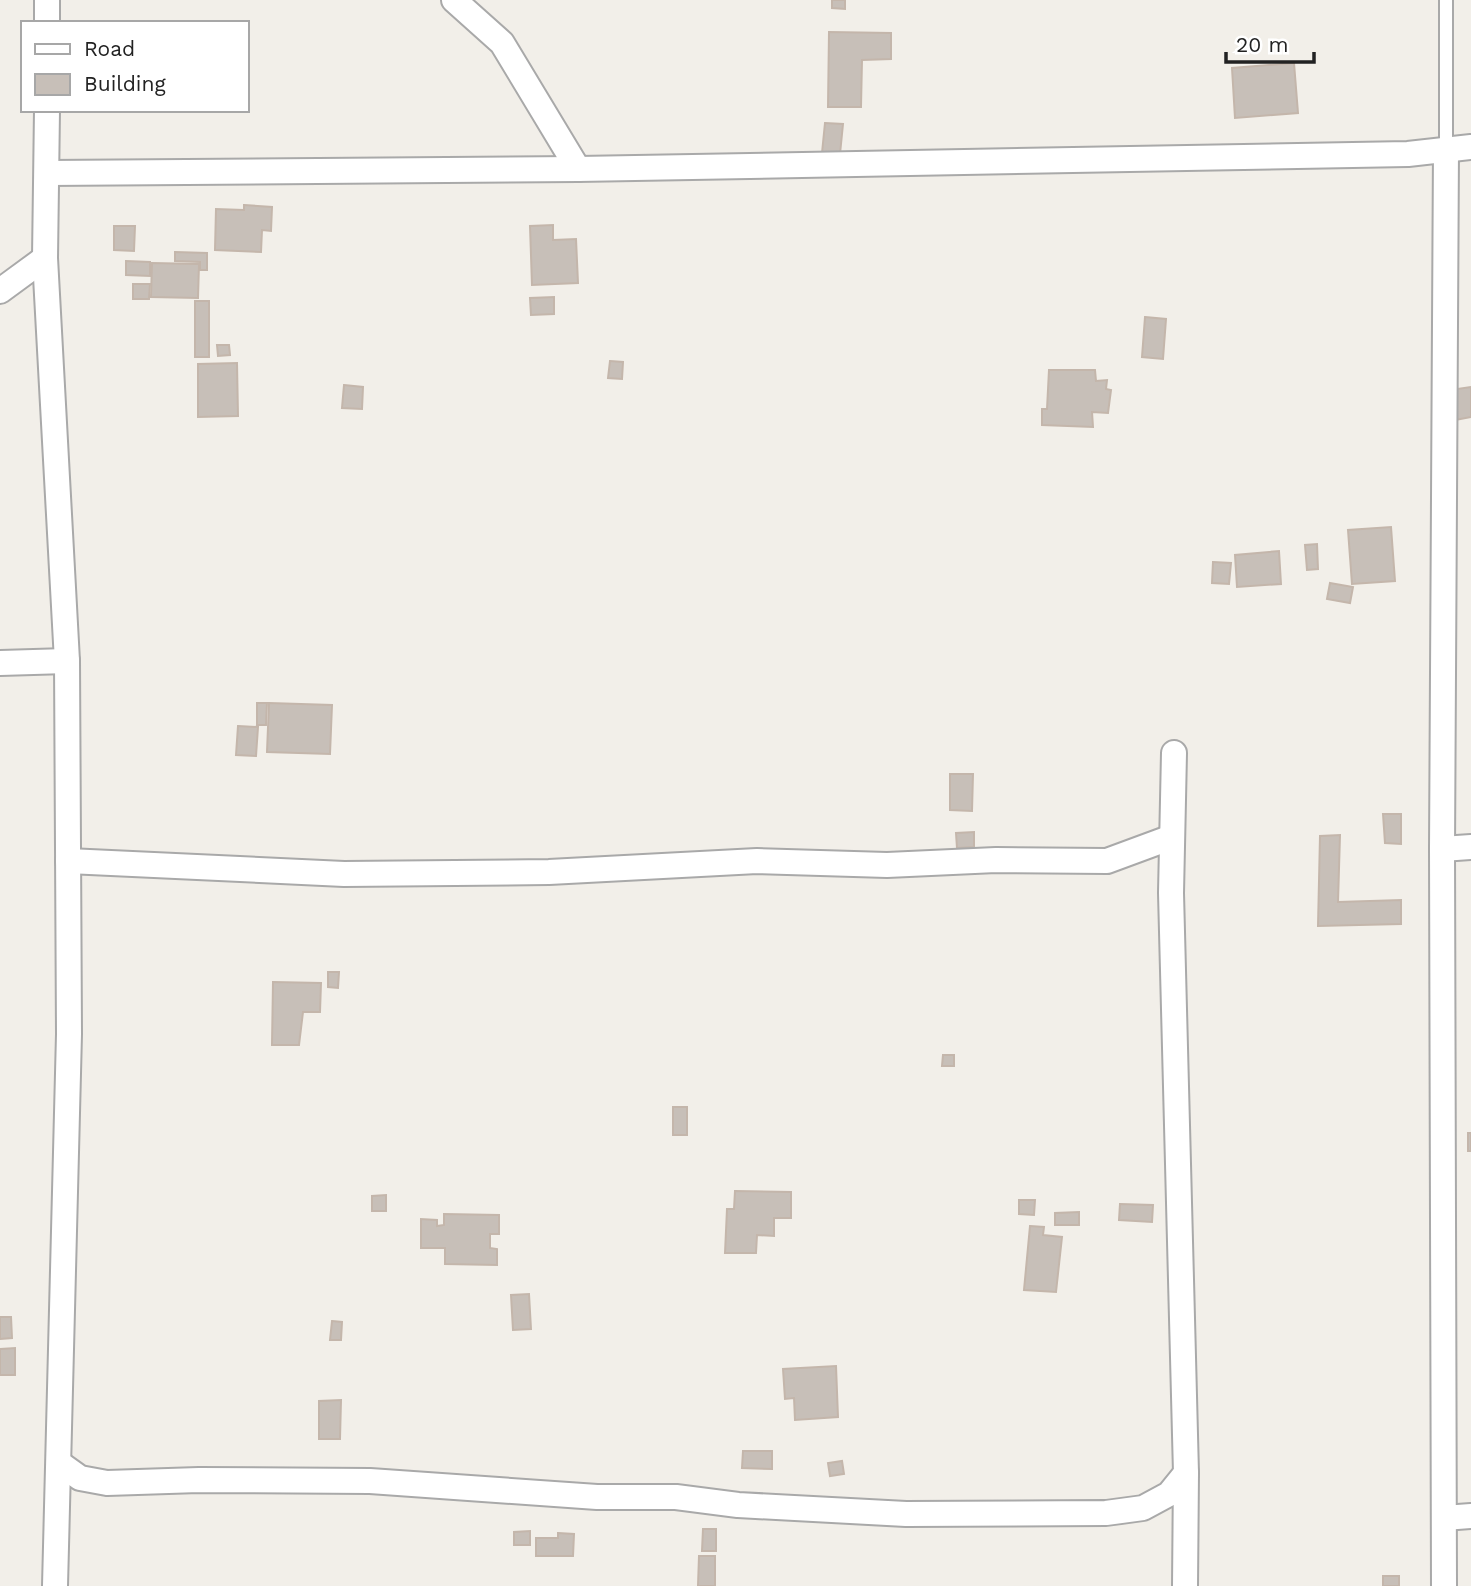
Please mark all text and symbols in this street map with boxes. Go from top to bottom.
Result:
legend [21,21,248,112]
scale bar [1226,21,1314,65]
text: 20 m [1236,32,1288,57]
text: Road [84,36,135,61]
text: Building [84,71,166,96]

